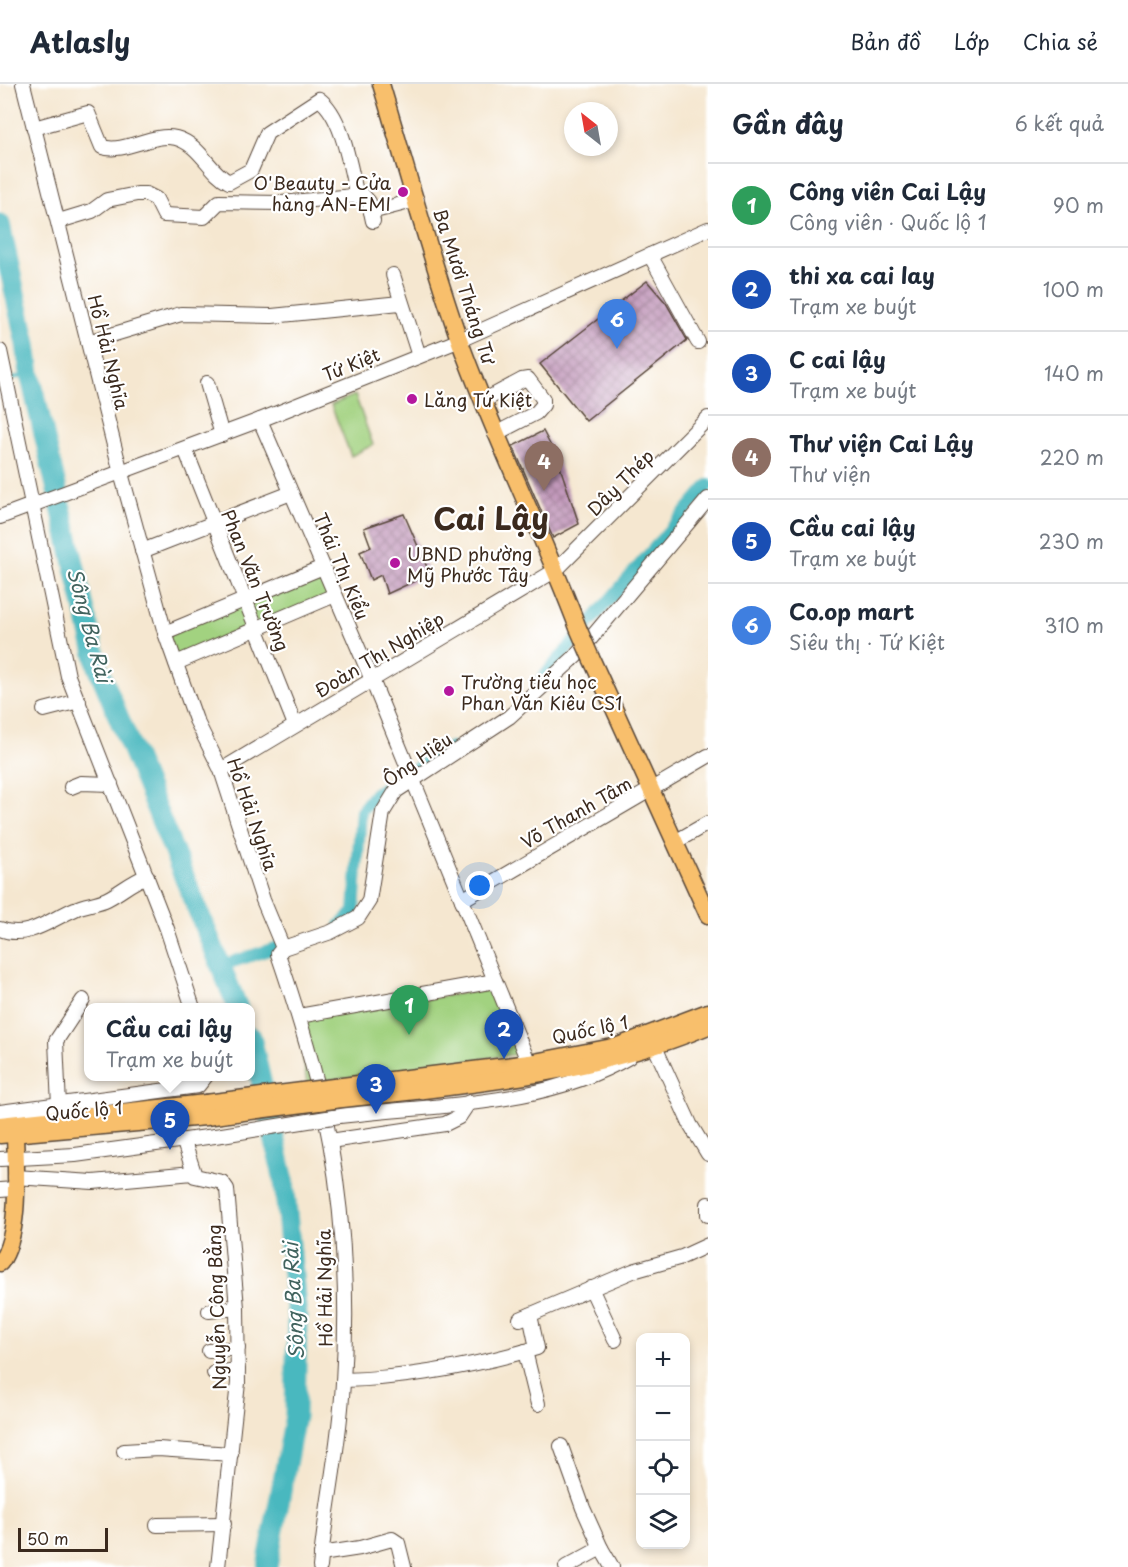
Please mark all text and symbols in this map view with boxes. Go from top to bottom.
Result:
text: Atlasly [30,20,130,63]
text: Bản đồ [850,25,921,57]
text: Lớp [954,25,990,57]
text: Chia sẻ [1023,25,1098,57]
north arrow [564,102,618,156]
text: Gần đây [732,104,844,143]
text: 6 kết quả [1015,108,1104,138]
place label: O'Beauty - Cửa hàng AN-EMI [254,169,392,217]
text: Công viên Cai Lậy [789,174,986,207]
marker: O'Beauty - Cửa hàng AN-EMI [396,185,410,199]
text: 1 [747,190,756,220]
text: 90 m [1053,190,1104,220]
street label: Ba Mươi Tháng Tư [427,204,503,369]
text: Công viên · Quốc lộ 1 [789,207,987,237]
text: thi xa cai lay [789,258,935,291]
text: 2 [744,274,759,304]
text: 100 m [1043,274,1104,304]
text: Trạm xe buýt [789,291,917,321]
street label: Hồ Hải Nghĩa [82,292,137,413]
pin: 6 [598,300,636,349]
street label: Tứ Kiệt [318,340,384,388]
text: C cai lậy [789,342,886,375]
text: 3 [745,358,758,388]
text: 140 m [1044,358,1104,388]
text: Trạm xe buýt [789,375,917,405]
place label: Lăng Tứ Kiệt [424,386,532,413]
marker: Lăng Tứ Kiệt [405,392,419,406]
text: Thư viện Cai Lậy [789,426,974,459]
pin: 4 [524,442,564,491]
text: 4 [745,442,758,472]
text: 220 m [1040,442,1104,472]
street label: Dây Thép [581,443,659,521]
text: Thư viện [789,459,871,489]
district label: Cai Lậy [433,495,549,540]
street label: Phan Văn Trường [215,505,297,655]
street label: Thái Thị Kiểu [307,508,377,624]
text: Cầu cai lậy [789,510,916,543]
text: 5 [745,526,758,556]
text: 230 m [1039,526,1104,556]
place label: UBND phường Mỹ Phước Tây [407,540,532,588]
text: Trạm xe buýt [789,543,917,573]
marker: UBND phường Mỹ Phước Tây [388,556,402,570]
water label: Sông Ba Rài [60,564,121,689]
text: Co.op mart [789,594,914,627]
street label: Đoàn Thị Nghiệp [309,605,449,703]
text: 6 [744,610,759,640]
text: 310 m [1044,610,1104,640]
text: Siêu thị · Tứ Kiệt [789,627,945,657]
place label: Trường tiểu học Phan Văn Kiêu CS1 [461,668,622,716]
marker: Trường tiểu học Phan Văn Kiêu CS1 [442,684,456,698]
street label: Ông Hiệu [377,725,457,793]
street label: Hồ Hải Nghĩa [221,754,285,875]
street label: Võ Thanh Tâm [516,769,636,855]
your location [465,871,494,900]
pin: 1 [390,986,428,1035]
popup [84,1003,255,1081]
street label: Quốc lộ 1 [549,1008,631,1050]
pin: 2 [484,1010,524,1059]
text: Cầu cai lậy [106,1011,232,1044]
text: Trạm xe buýt [106,1044,233,1074]
pin: 3 [356,1064,395,1114]
street label: Quốc lộ 1 [44,1093,124,1127]
pin: 5 [150,1100,190,1150]
street label: Nguyễn Công Bằng [200,1224,232,1390]
street label: Hồ Hải Nghĩa [309,1228,339,1347]
water label: Sông Ba Rài [275,1238,311,1360]
map controls [636,1333,690,1549]
button: + [636,1333,690,1387]
button: − [636,1387,690,1441]
button: locate [636,1441,690,1495]
button: layers [636,1495,690,1549]
scale bar [18,1525,108,1552]
text: 50 m [27,1526,68,1550]

